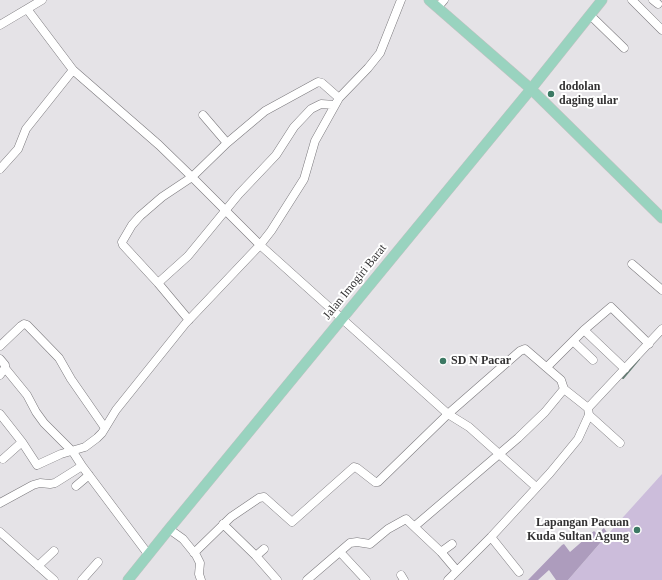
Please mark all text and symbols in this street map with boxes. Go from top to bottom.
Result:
place label: dodolan daging ular [559,80,618,108]
marker: dodolan daging ular [546,89,556,99]
street label: Jalan Imogiri Barat [320,241,390,323]
place label: SD N Pacar [451,354,511,368]
marker: SD N Pacar [438,356,448,366]
place label: Lapangan Pacuan Kuda Sultan Agung [527,516,629,544]
marker: Lapangan Pacuan Kuda Sultan Agung [632,525,642,535]

